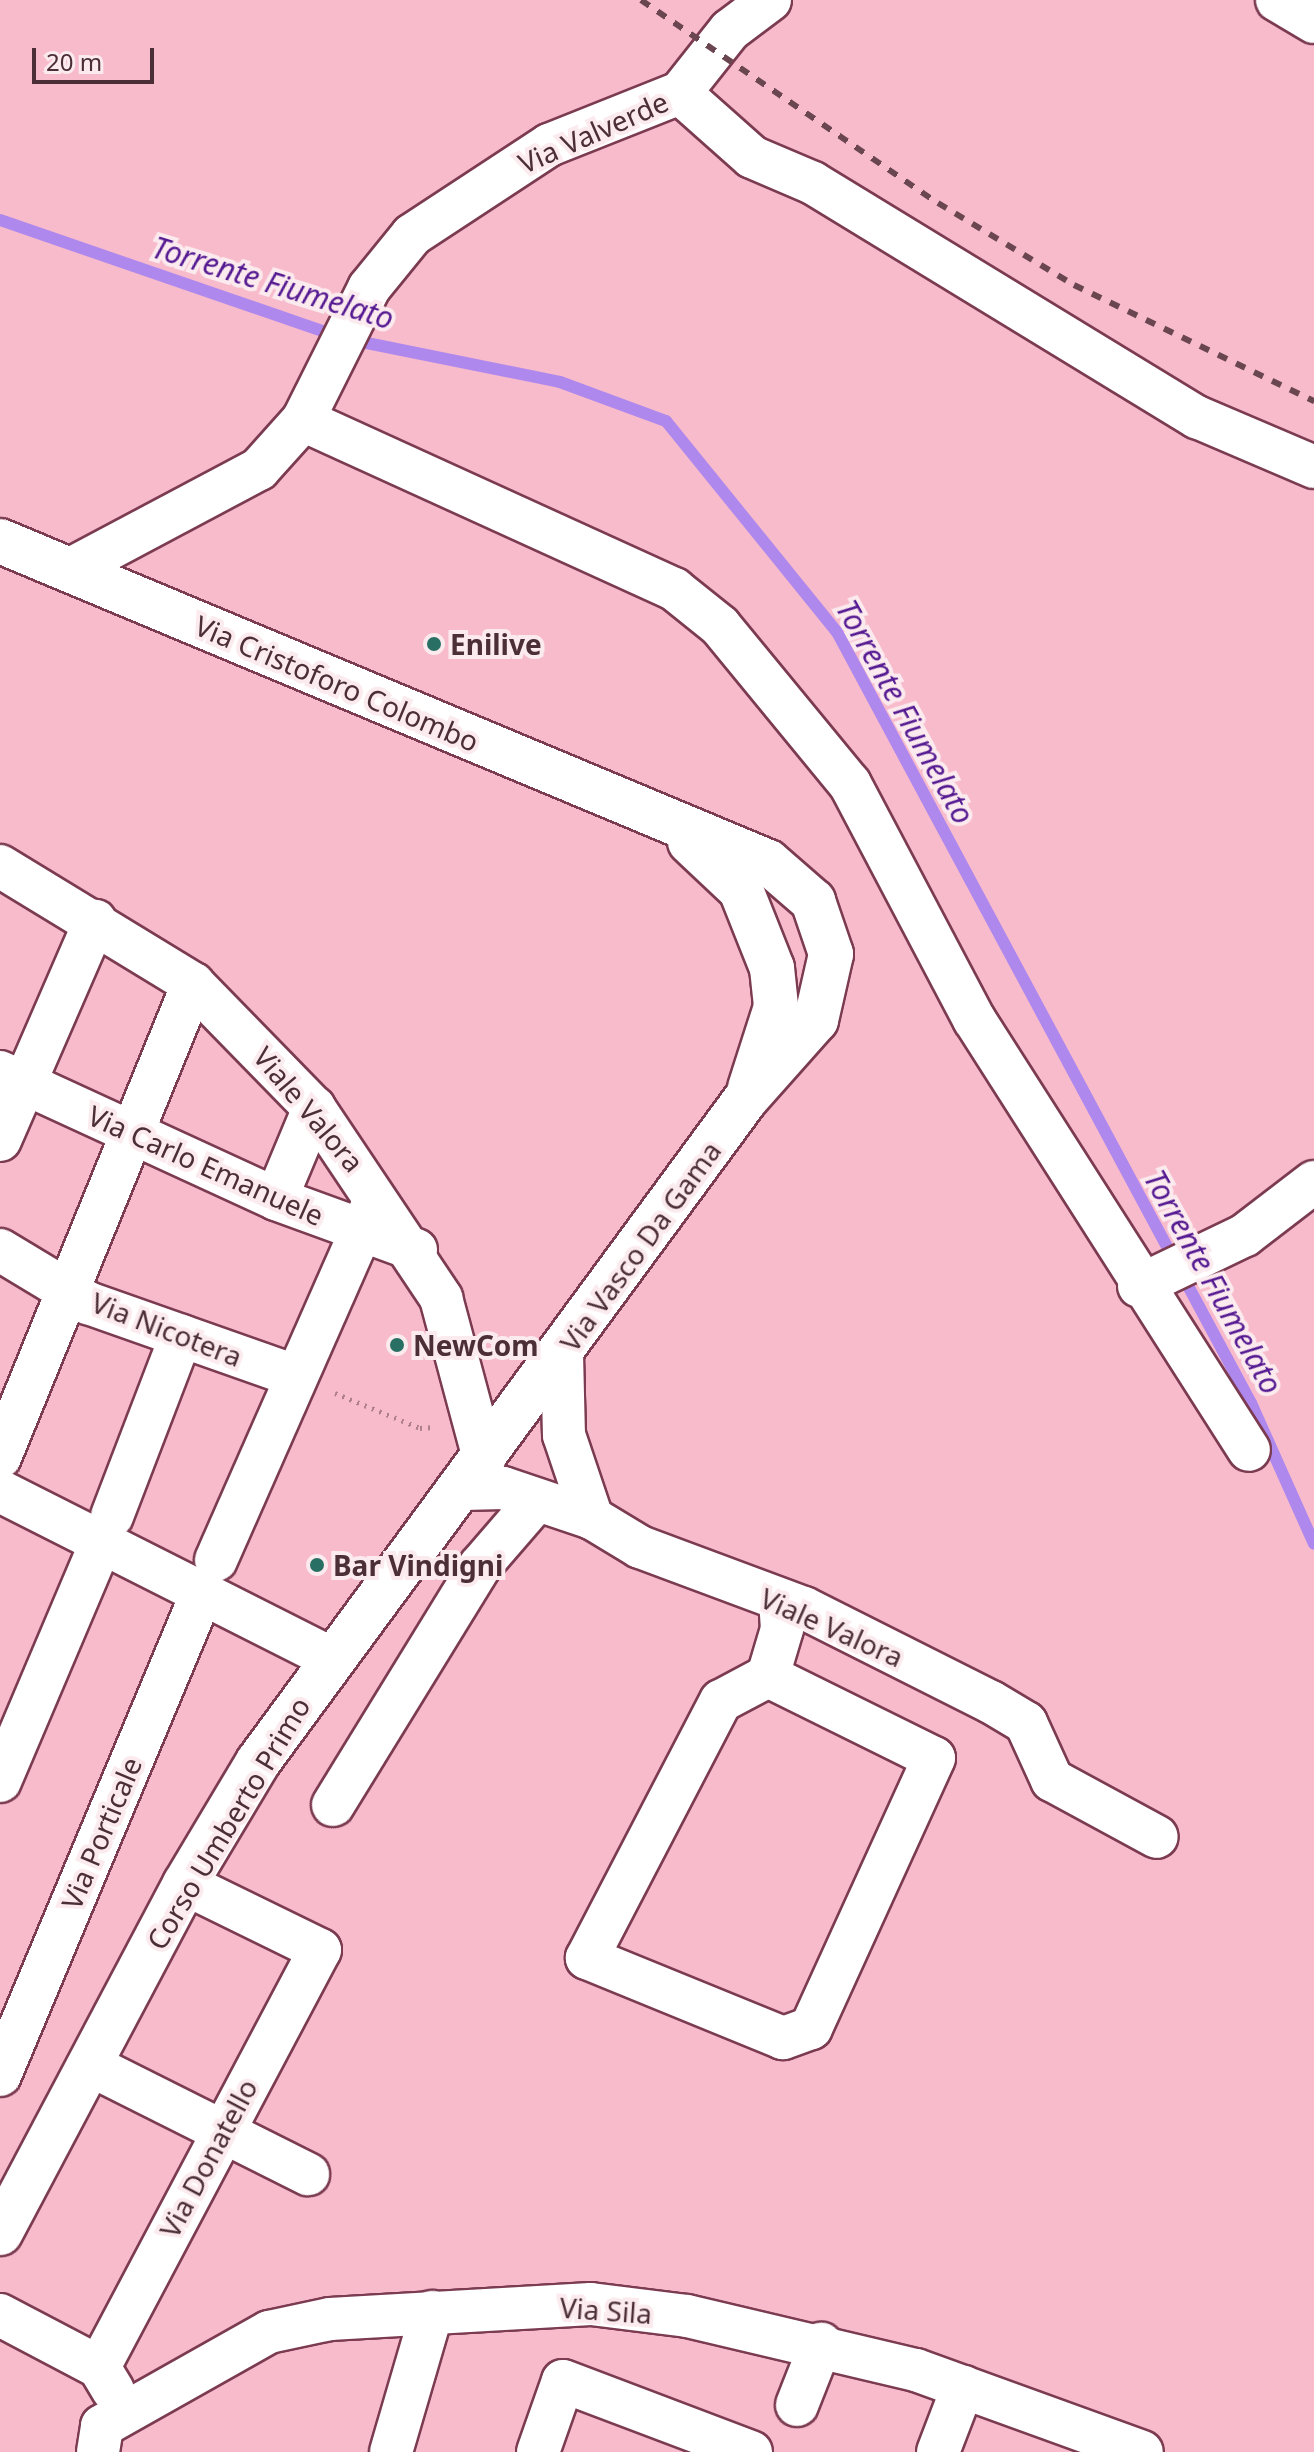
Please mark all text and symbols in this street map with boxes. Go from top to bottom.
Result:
scale bar [36,32,158,82]
text: 20 m [46,45,102,78]
street label: Via Valverde [513,84,673,180]
water label: Torrente Fiumelato [148,229,398,337]
water label: Torrente Fiumelato [829,594,981,830]
street label: Via Cristoforo Colombo [190,608,484,758]
place label: Enilive [450,627,542,661]
marker: Enilive [425,635,443,653]
street label: Viale Valora [247,1040,371,1178]
street label: Via Carlo Emanuele [83,1098,329,1232]
street label: Via Vasco Da Gama [553,1134,727,1358]
water label: Torrente Fiumelato [1137,1164,1289,1400]
street label: Via Nicotera [87,1285,247,1373]
place label: NewCom [413,1328,539,1362]
marker: NewCom [388,1336,406,1354]
place label: Bar Vindigni [333,1548,503,1582]
marker: Bar Vindigni [308,1556,326,1574]
street label: Viale Valora [755,1581,909,1673]
street label: Corso Umberto Primo [139,1691,317,1955]
street label: Via Porticale [54,1752,148,1914]
street label: Via Donatello [152,2073,264,2243]
street label: Via Sila [559,2290,653,2330]

